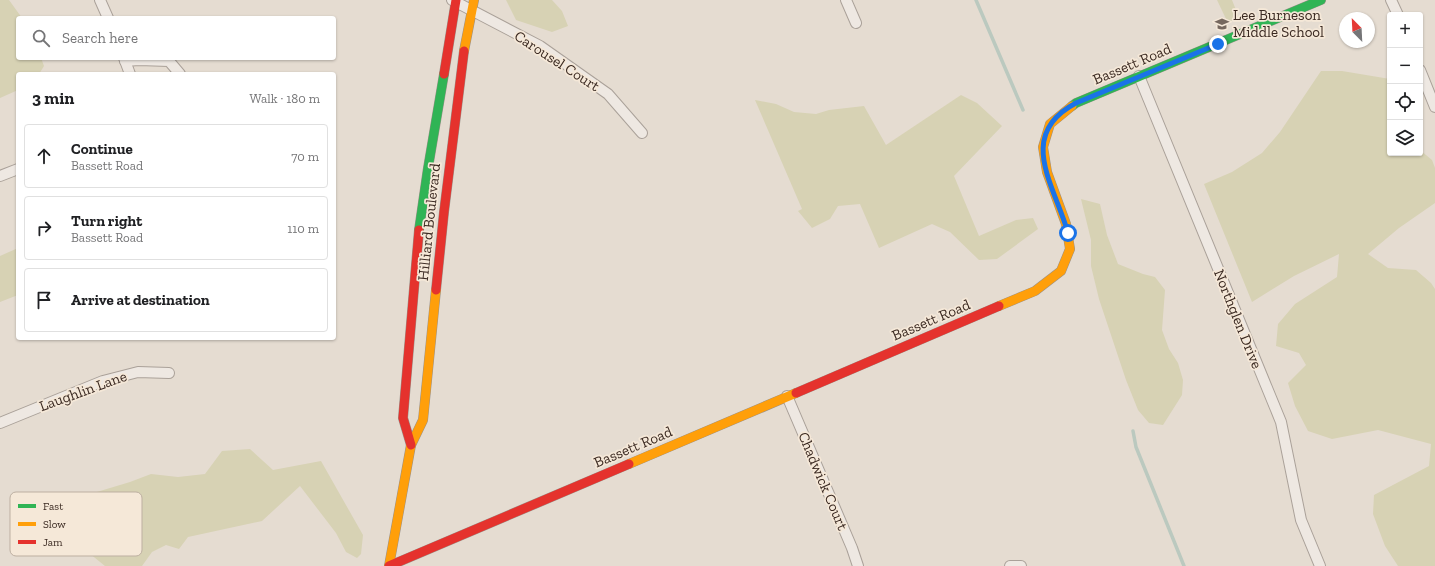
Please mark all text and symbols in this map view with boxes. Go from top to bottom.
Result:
place label: Lee Burneson Middle School [1233,6,1324,41]
north arrow [1339,12,1375,48]
map controls [1387,12,1423,156]
button: + [1387,12,1423,48]
search box [16,16,336,60]
school or university icon: Lee Burneson Middle School [1214,16,1230,32]
icon: search [30,27,52,49]
street label: Carousel Court [511,27,603,95]
text: Search here [62,29,138,47]
route end [1209,35,1227,53]
street label: Bassett Road [1090,39,1175,89]
button: − [1387,48,1423,84]
button: locate [1387,84,1423,120]
text: 3 min [32,88,74,108]
text: Walk · 180 m [250,91,320,106]
button: layers [1387,120,1423,156]
text: Continue [71,140,133,158]
icon: ahead [33,145,55,167]
text: 70 m [291,149,319,164]
text: Bassett Road [71,158,143,173]
street label: Hilliard Boulevard [414,162,444,282]
text: Turn right [71,212,142,230]
icon: right [33,217,55,239]
text: 110 m [287,221,319,236]
route start [1059,224,1077,242]
text: Bassett Road [71,230,143,245]
street label: Northglen Drive [1210,267,1266,371]
icon: arrive [33,289,55,311]
text: Arrive at destination [71,291,210,309]
street label: Bassett Road [889,295,974,345]
street label: Laughlin Lane [37,367,129,415]
street label: Bassett Road [591,422,676,472]
street label: Chadwick Court [794,429,852,533]
legend [10,492,142,556]
text: Fast [43,500,64,513]
text: Slow [43,518,66,531]
text: Jam [43,536,63,549]

